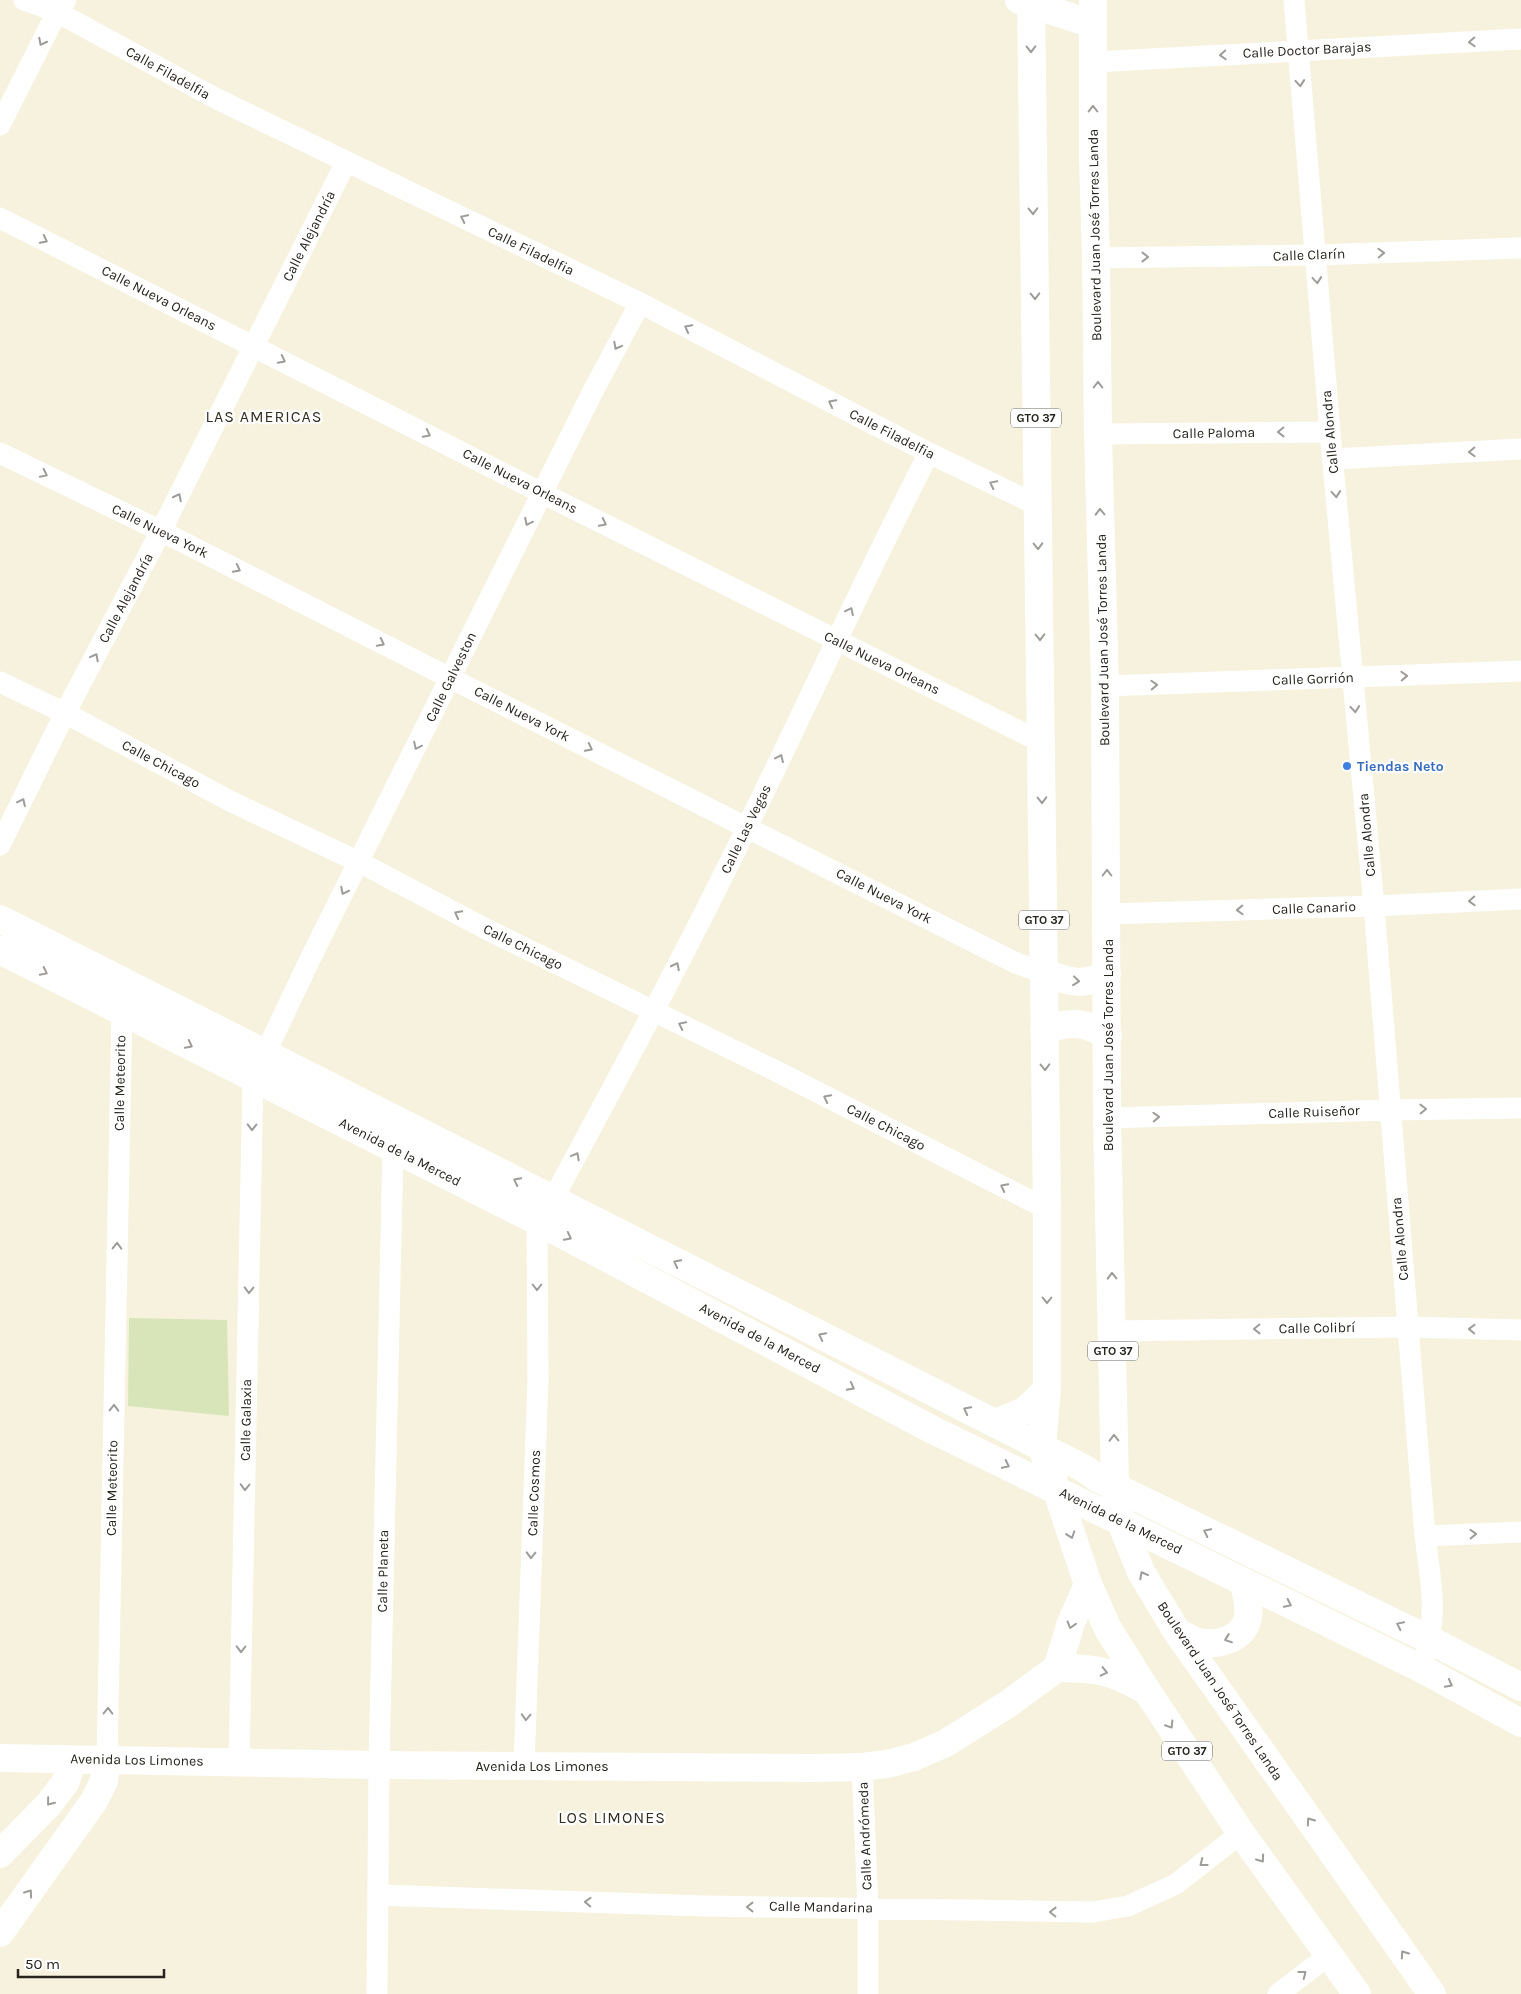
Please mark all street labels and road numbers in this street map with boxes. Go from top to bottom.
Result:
street label: Calle Doctor Barajas [1242,38,1372,62]
street label: Calle Filadelfia [123,43,213,103]
street label: Boulevard Juan José Torres Landa [1085,129,1105,341]
street label: Calle Alejandría [279,188,339,284]
street label: Calle Filadelfia [485,223,577,279]
street label: Calle Clarín [1272,245,1346,265]
street label: Calle Nueva Orleans [99,262,219,334]
street label: Calle Alondra [1318,390,1342,474]
street label: Calle Filadelfia [846,405,938,463]
road number: GTO 37 [1011,408,1061,428]
street label: Calle Paloma [1173,424,1255,442]
street label: Calle Nueva Orleans [460,445,580,517]
street label: Calle Nueva York [109,500,211,562]
street label: Boulevard Juan José Torres Landa [1093,534,1113,746]
street label: Calle Alejandría [95,550,157,646]
street label: Calle Nueva Orleans [821,628,943,698]
street label: Calle Galveston [422,629,480,725]
street label: Calle Gorrión [1272,669,1354,689]
street label: Calle Nueva York [471,683,573,746]
street label: Calle Chicago [119,736,203,792]
street label: Calle Las Vegas [717,782,775,876]
street label: Calle Alondra [1355,793,1379,877]
street label: Calle Nueva York [833,865,935,928]
street label: Calle Canario [1272,898,1356,918]
road number: GTO 37 [1019,910,1069,930]
street label: Calle Chicago [480,920,566,974]
street label: Boulevard Juan José Torres Landa [1100,939,1117,1151]
street label: Calle Meteorito [111,1035,129,1131]
street label: Calle Chicago [844,1100,928,1154]
street label: Calle Ruiseñor [1268,1102,1361,1122]
street label: Avenida de la Merced [336,1114,464,1190]
street label: Calle Alondra [1388,1197,1412,1281]
street label: Avenida de la Merced [697,1299,823,1377]
street label: Calle Colibrí [1279,1319,1356,1337]
road number: GTO 37 [1088,1342,1138,1360]
street label: Calle Galaxia [237,1379,255,1461]
street label: Calle Meteorito [103,1440,121,1536]
street label: Calle Cosmos [524,1450,544,1536]
street label: Avenida de la Merced [1057,1484,1185,1558]
street label: Calle Planeta [374,1530,392,1612]
street label: Boulevard Juan José Torres Landa [1154,1598,1286,1784]
road number: GTO 37 [1162,1742,1212,1760]
street label: Avenida Los Limones [70,1750,204,1770]
street label: Avenida Los Limones [475,1758,609,1775]
street label: Calle Andrómeda [855,1782,875,1890]
street label: Calle Mandarina [769,1898,873,1916]

